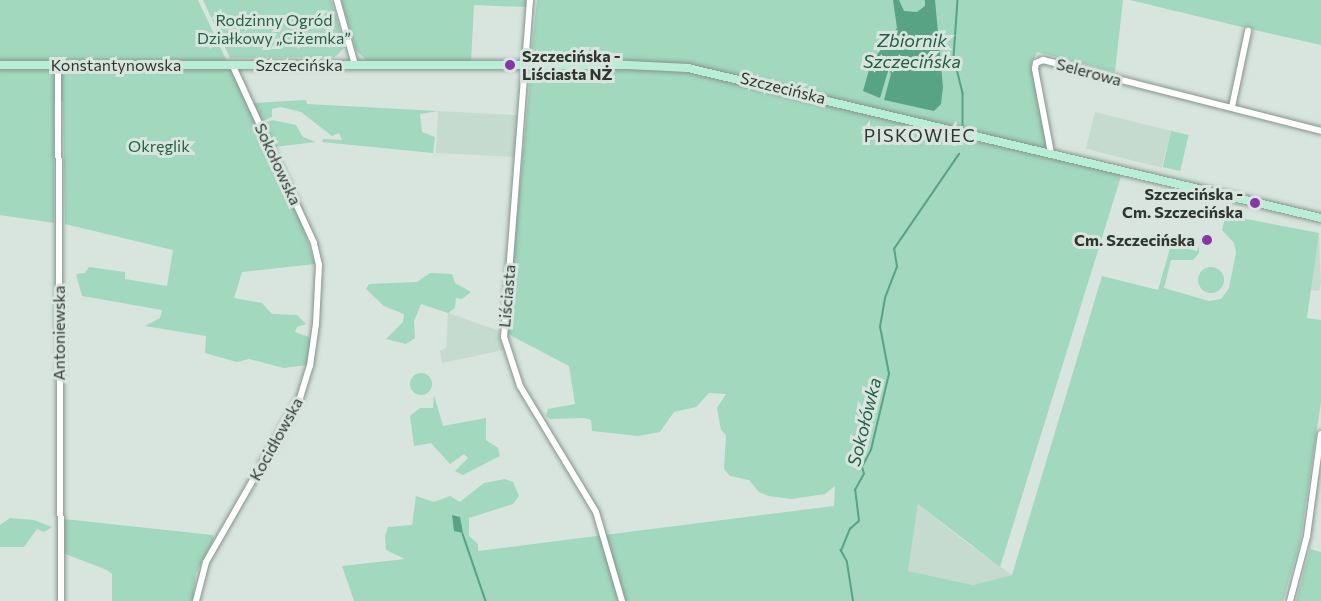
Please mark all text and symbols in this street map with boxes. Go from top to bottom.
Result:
park label: Rodzinny Ogród Działkowy „Ciżemka” [197,10,351,48]
water label: Zbiornik Szczecińska [863,30,961,72]
place label: Szczecińska - Liściasta NŻ [522,46,621,84]
street label: Selerowa [1054,54,1124,90]
street label: Konstantynowska [51,55,181,75]
street label: Szczecińska [255,55,343,75]
marker: Szczecińska - Liściasta NŻ [503,58,517,72]
street label: Szczecińska [738,68,828,108]
street label: Sokołowska [251,120,305,208]
district label: PISKOWIEC [864,124,976,146]
park label: Okręglik [128,136,190,156]
place label: Szczecińska - Cm. Szczecińska [1122,184,1243,222]
marker: Szczecińska - Cm. Szczecińska [1248,196,1262,210]
place label: Cm. Szczecińska [1074,230,1195,250]
marker: Cm. Szczecińska [1200,233,1214,247]
street label: Liściasta [495,264,519,328]
street label: Antoniewska [49,286,69,380]
water label: Sokołówka [843,375,885,469]
street label: Kocidłowska [245,394,307,484]

